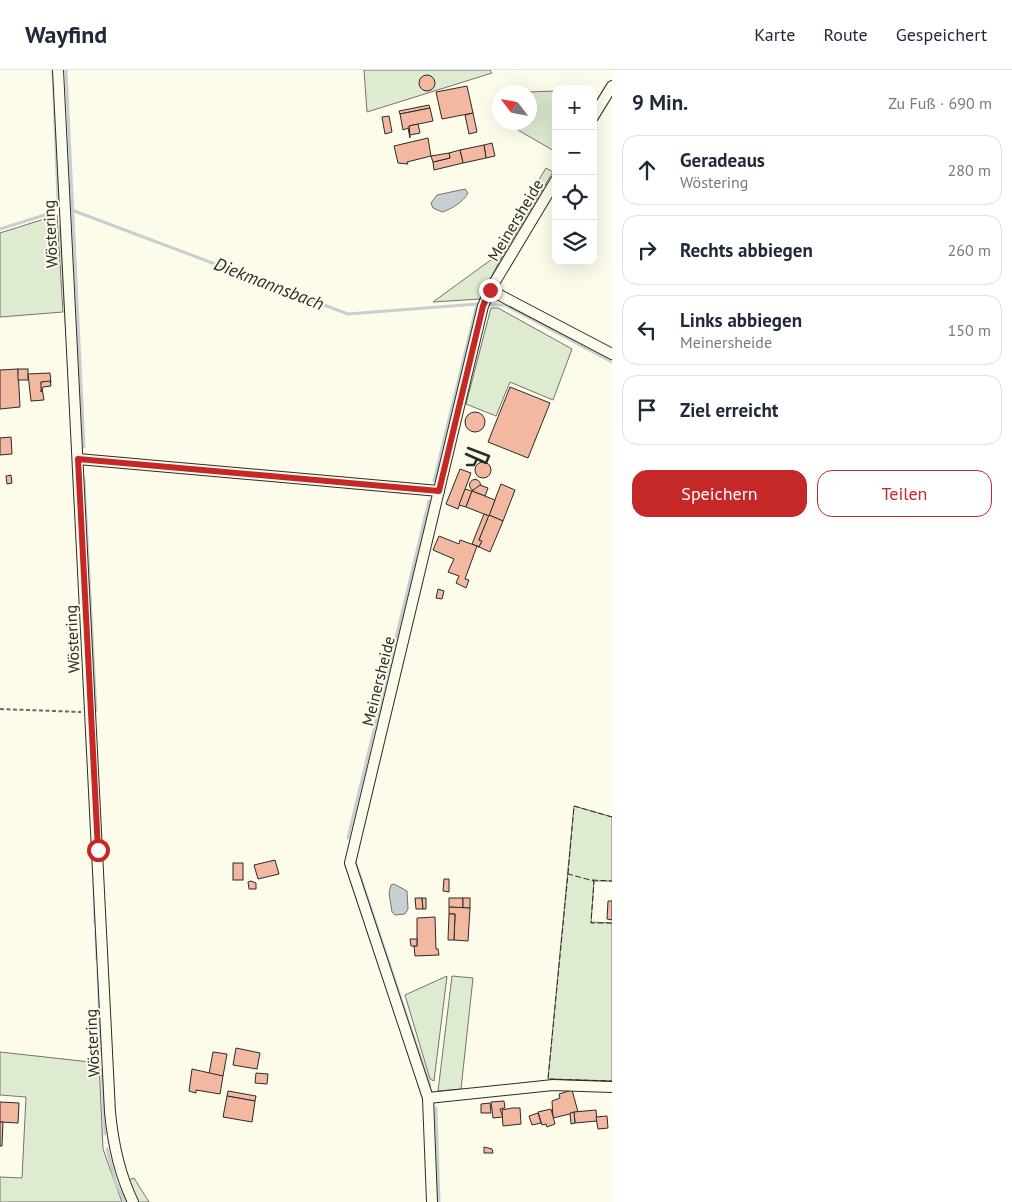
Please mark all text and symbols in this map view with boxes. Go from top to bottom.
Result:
text: Wayfind [25,19,107,50]
text: Karte [754,23,795,46]
text: Route [823,23,868,46]
text: Gespeichert [896,23,987,46]
north arrow [492,85,537,130]
map controls [552,85,597,265]
button: + [552,85,597,130]
text: 9 Min. [632,89,688,116]
text: Zu Fuß · 690 m [888,93,992,113]
button: − [552,130,597,175]
text: Geradeaus [680,148,765,172]
icon: ahead [633,156,661,184]
text: 280 m [948,160,991,180]
text: Wöstering [680,172,748,192]
street label: Meinersheide [483,175,547,265]
button: locate [552,175,597,220]
street label: Wöstering [38,199,62,269]
button: layers [552,220,597,265]
icon: right [633,236,661,264]
text: Rechts abbiegen [680,238,813,262]
text: 260 m [948,240,991,260]
water label: Diekmannsbach [211,252,327,315]
route end [479,279,502,302]
text: Links abbiegen [680,308,802,332]
icon: left [633,316,661,344]
text: 150 m [948,320,991,340]
text: Meinersheide [680,332,772,352]
icon: arrive [633,396,661,424]
text: Ziel erreicht [680,398,778,422]
button: Speichern [632,470,807,517]
button: Teilen [817,470,992,517]
street label: Wöstering [60,604,84,674]
street label: Meinersheide [357,634,399,728]
route start [87,839,110,862]
street label: Wöstering [80,1008,104,1078]

